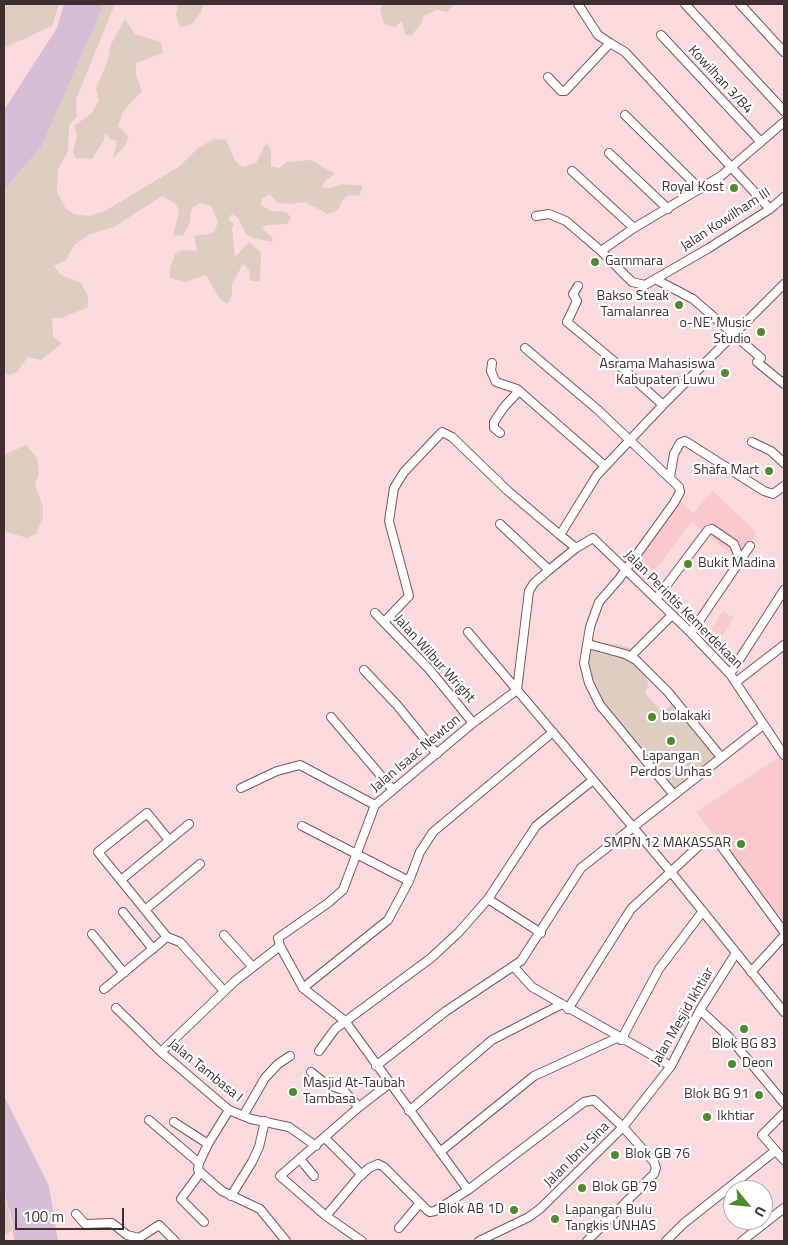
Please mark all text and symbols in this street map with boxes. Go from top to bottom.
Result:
street label: Kowilhan 3/B4 [684,42,756,118]
place label: Royal Kost [662,180,724,196]
marker: Royal Kost [728,182,740,194]
street label: Jalan Kowilham III [678,185,774,255]
place label: Gammara [605,254,663,270]
marker: Gammara [589,256,601,268]
place label: Bakso Steak Tamalanrea [597,289,669,322]
marker: Bakso Steak Tamalanrea [673,299,685,311]
place label: o-NE' Music Studio [679,316,751,348]
marker: o-NE' Music Studio [755,326,767,338]
place label: Asrama Mahasiswa Kabupaten Luwu [600,357,715,390]
marker: Asrama Mahasiswa Kabupaten Luwu [719,367,731,379]
place label: Shafa Mart [694,463,759,479]
marker: Shafa Mart [763,465,775,477]
street label: Jalan Perintis Kemerdekaan [620,547,746,673]
place label: Bukit Madina [698,556,776,572]
marker: Bukit Madina [682,558,694,570]
street label: Jalan Wilbur Wright [390,611,478,707]
place label: bolakaki [662,709,710,725]
marker: bolakaki [646,711,658,723]
street label: Jalan Isaac Newton [368,712,464,796]
marker: Lapangan Perdos Unhas [665,735,677,747]
place label: Lapangan Perdos Unhas [630,749,712,782]
place label: SMPN 12 MAKASSAR [604,836,731,852]
marker: SMPN 12 MAKASSAR [735,838,747,850]
street label: Jalan Mesjid Ikhtiar [648,965,718,1069]
marker: Blok BG 83 [738,1023,750,1035]
street label: Jalan Tambasa I [164,1036,246,1106]
place label: Blok BG 83 [711,1037,777,1053]
place label: Deon [742,1056,773,1072]
marker: Deon [726,1058,738,1070]
place label: Masjid At-Taubah Tambasa [303,1076,405,1108]
marker: Masjid At-Taubah Tambasa [287,1086,299,1098]
place label: Blok BG 91 [684,1087,749,1103]
marker: Blok BG 91 [753,1089,765,1101]
place label: Ikhtiar [717,1109,754,1125]
marker: Ikhtiar [701,1111,713,1123]
street label: Jalan Ibnu Sina [541,1119,613,1191]
place label: Blok GB 76 [625,1147,690,1163]
marker: Blok GB 76 [609,1149,621,1161]
place label: Blok GB 79 [592,1180,657,1196]
north arrow [723,1180,773,1230]
marker: Blok GB 79 [576,1182,588,1194]
scale bar [18,1198,126,1230]
place label: Blok AB 1D [438,1202,504,1218]
place label: Lapangan Bulu Tangkis UNHAS [565,1203,656,1236]
text: U [749,1203,772,1221]
marker: Blok AB 1D [508,1204,520,1216]
text: 100 m [23,1205,64,1228]
marker: Lapangan Bulu Tangkis UNHAS [549,1213,561,1225]

